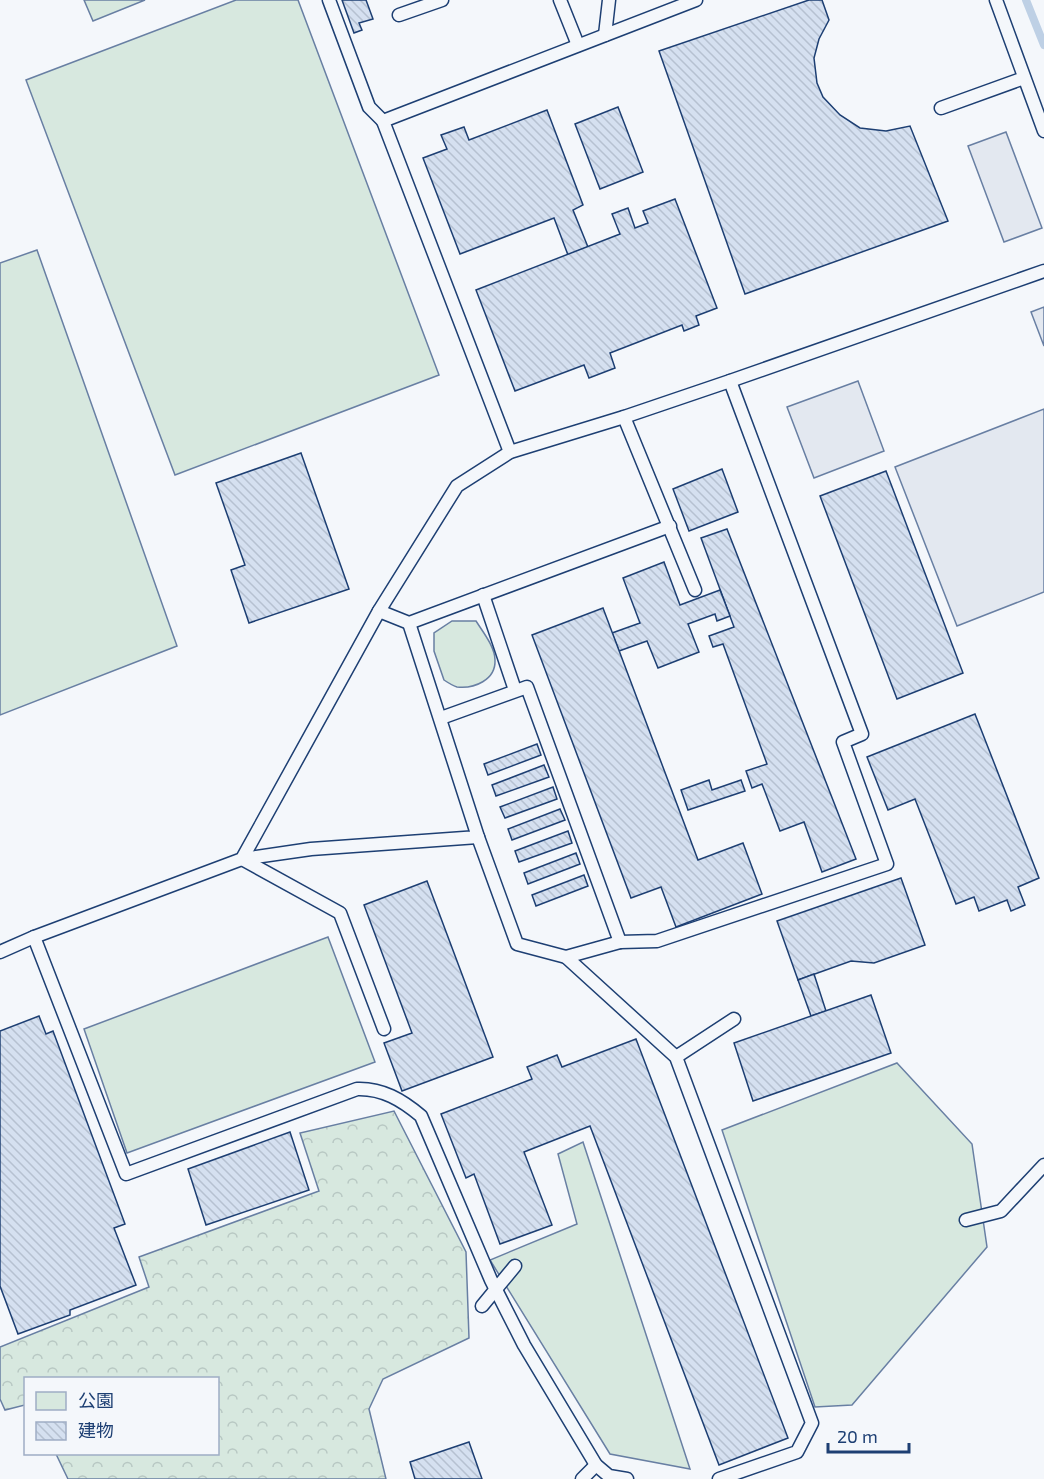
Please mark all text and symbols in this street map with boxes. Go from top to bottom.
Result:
legend [24,1377,219,1455]
text: 公園 [78,1389,114,1411]
scale bar [828,1416,909,1454]
text: 建物 [78,1419,114,1441]
text: 20 m [837,1425,878,1447]

